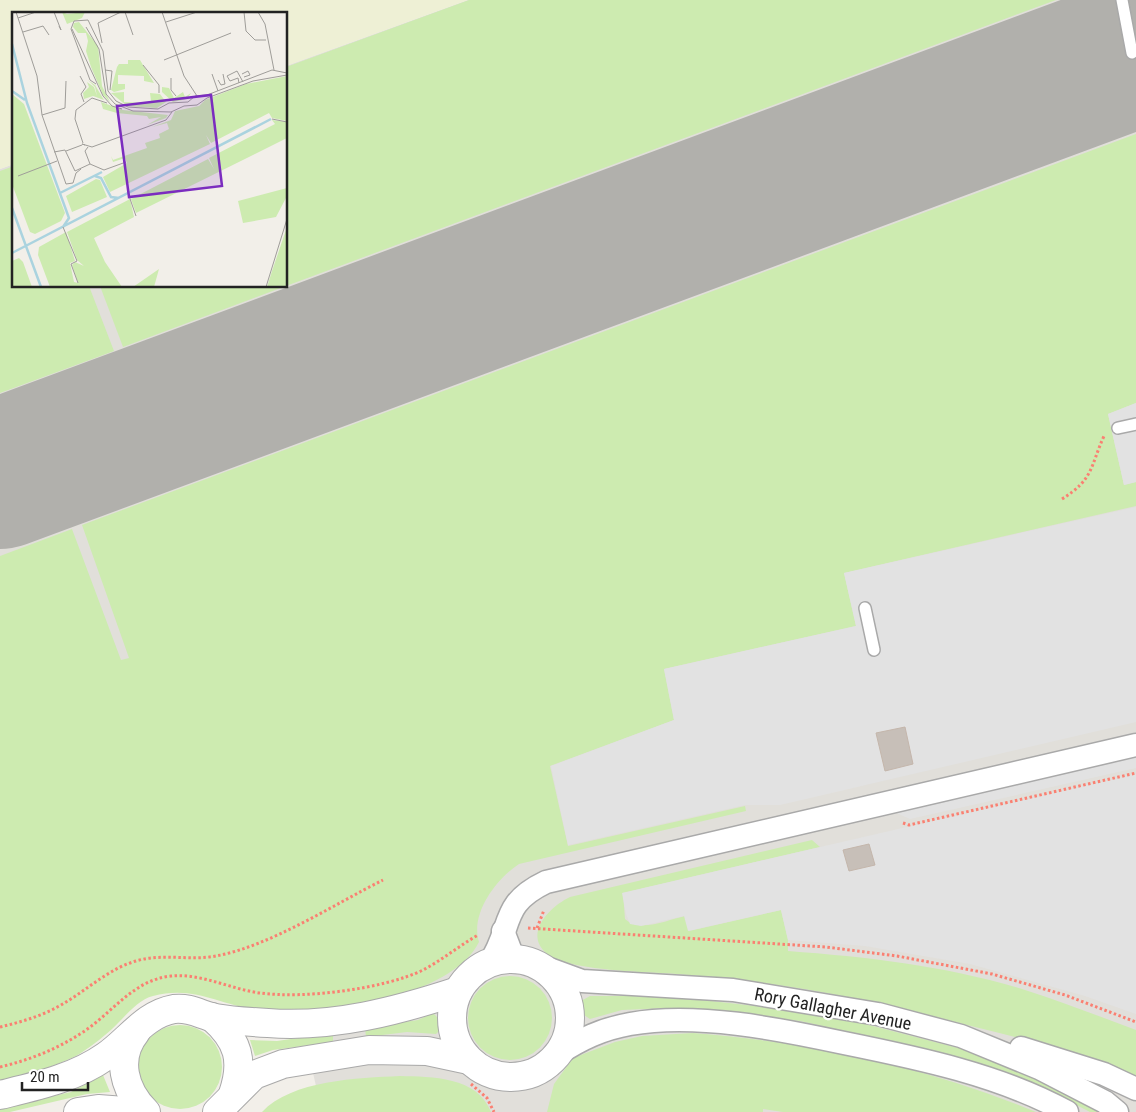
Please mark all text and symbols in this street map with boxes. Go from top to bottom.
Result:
inset map [12,12,288,288]
street label: Rory Gallagher Avenue [753,983,913,1034]
scale bar [22,1060,89,1092]
text: 20 m [30,1068,60,1086]

